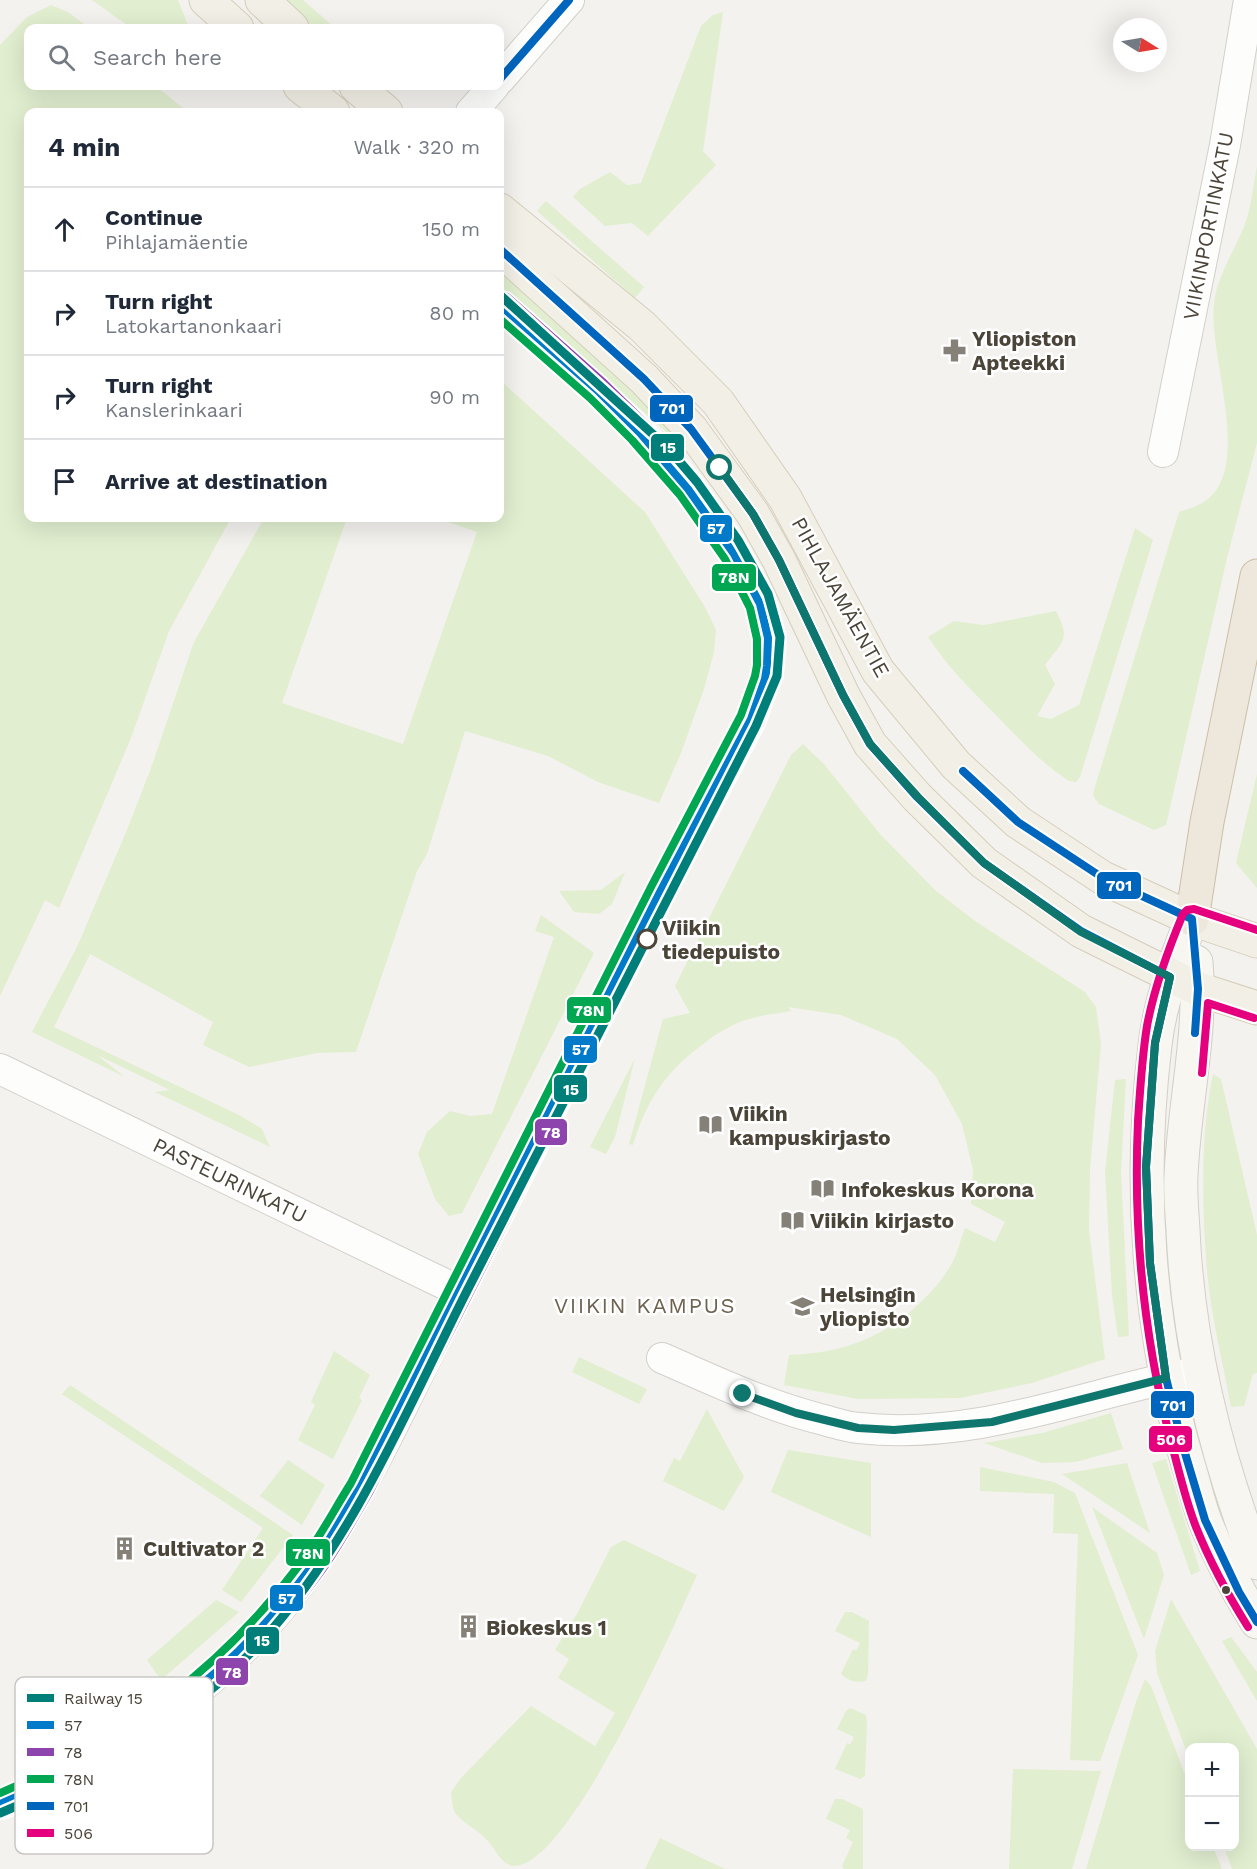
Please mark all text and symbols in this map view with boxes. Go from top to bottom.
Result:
north arrow [1113,18,1167,72]
search box [24,24,504,90]
icon: search [45,41,78,74]
text: Search here [93,45,222,70]
street label: VIIKINPORTINKATU [1177,130,1239,322]
text: 4 min [48,132,120,162]
text: Walk · 320 m [353,135,480,159]
text: Continue [105,205,203,230]
icon: ahead [48,213,81,246]
text: 150 m [422,217,480,241]
text: Pihlajamäentie [105,230,248,254]
text: Turn right [105,289,212,314]
icon: right [48,297,81,330]
text: 80 m [429,301,480,325]
text: Latokartanonkaari [105,314,282,338]
place label: Yliopiston Apteekki [972,326,1077,375]
pharmacy icon: Yliopiston Apteekki [941,337,967,363]
text: Turn right [105,373,212,398]
icon: right [48,381,81,414]
text: 90 m [429,385,480,409]
line badge: 701 [649,394,694,423]
text: Kanslerinkaari [105,398,243,422]
text: 701 [659,399,685,418]
line badge: 15 [650,433,685,462]
text: 15 [660,438,676,457]
route start [706,454,732,480]
icon: arrive [48,465,81,498]
text: Arrive at destination [105,469,328,494]
street label: PIHLAJAMÄENTIE [787,513,895,681]
line badge: 57 [699,514,733,543]
text: 57 [707,519,726,538]
line badge: 78N [711,563,757,592]
text: 78N [718,568,750,587]
line badge: 701 [1096,871,1142,900]
text: 701 [1106,876,1132,895]
place label: Viikin tiedepuisto [662,915,780,964]
marker: Viikin tiedepuisto [637,929,657,949]
line badge: 78N [566,996,612,1024]
text: 78N [573,1001,605,1020]
line badge: 57 [563,1035,598,1064]
text: 57 [572,1040,591,1059]
line badge: 15 [553,1074,588,1103]
text: 15 [563,1080,579,1099]
place label: Viikin kampuskirjasto [729,1101,891,1150]
library icon: Viikin kampuskirjasto [698,1112,724,1138]
line badge: 78 [534,1118,568,1146]
text: 78 [541,1123,561,1142]
street label: PASTEURINKATU [149,1132,311,1228]
library icon: Infokeskus Korona [810,1176,836,1202]
place label: Infokeskus Korona [841,1177,1035,1202]
library icon: Viikin kirjasto [779,1207,805,1233]
place label: Viikin kirjasto [810,1208,954,1233]
place label: Helsingin yliopisto [819,1282,916,1331]
district label: VIIKIN KAMPUS [554,1293,736,1318]
school or university icon: Helsingin yliopisto [789,1293,815,1319]
route end [729,1380,755,1406]
line badge: 701 [1150,1390,1195,1419]
text: 701 [1160,1396,1186,1415]
line badge: 506 [1148,1425,1193,1453]
text: 506 [1156,1430,1186,1449]
building icon: Cultivator 2 [112,1535,138,1561]
place label: Cultivator 2 [143,1536,264,1561]
line badge: 78N [285,1538,331,1567]
text: 78N [292,1544,324,1563]
line badge: 57 [269,1584,304,1612]
unlabelled marker [1220,1584,1232,1596]
text: 57 [278,1589,297,1608]
building icon: Biokeskus 1 [455,1614,481,1640]
place label: Biokeskus 1 [486,1615,607,1640]
line badge: 15 [245,1626,280,1655]
text: 15 [254,1631,270,1650]
line badge: 78 [215,1657,249,1686]
text: 78 [222,1663,242,1682]
legend [15,1677,213,1854]
text: Railway 15 [64,1689,143,1708]
text: 57 [64,1716,82,1735]
text: 78 [64,1743,83,1762]
map controls [1185,1743,1239,1851]
button: + [1185,1743,1239,1797]
text: 78N [64,1770,94,1789]
text: 701 [64,1797,89,1816]
button: − [1185,1797,1239,1851]
text: 506 [64,1824,93,1843]

